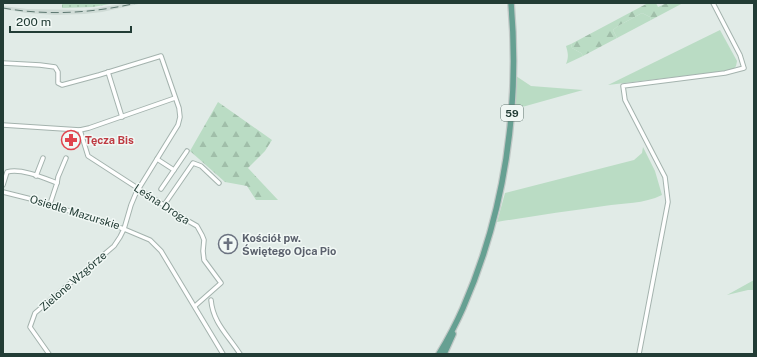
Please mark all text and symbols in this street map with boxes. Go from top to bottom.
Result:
scale bar [10,8,131,34]
text: 200 m [16,15,51,29]
road number: 59 [501,105,523,121]
pharmacy icon: Tęcza Bis [60,129,82,151]
place label: Tęcza Bis [85,134,134,146]
street label: Leśna Droga [132,182,192,226]
street label: Osiedle Mazurskie [29,193,121,231]
place label: Kościół pw. Świętego Ojca Pio [242,232,336,257]
church icon: Kościół pw. Świętego Ojca Pio [217,233,239,255]
street label: Zielone Wzgórze [37,249,109,313]

